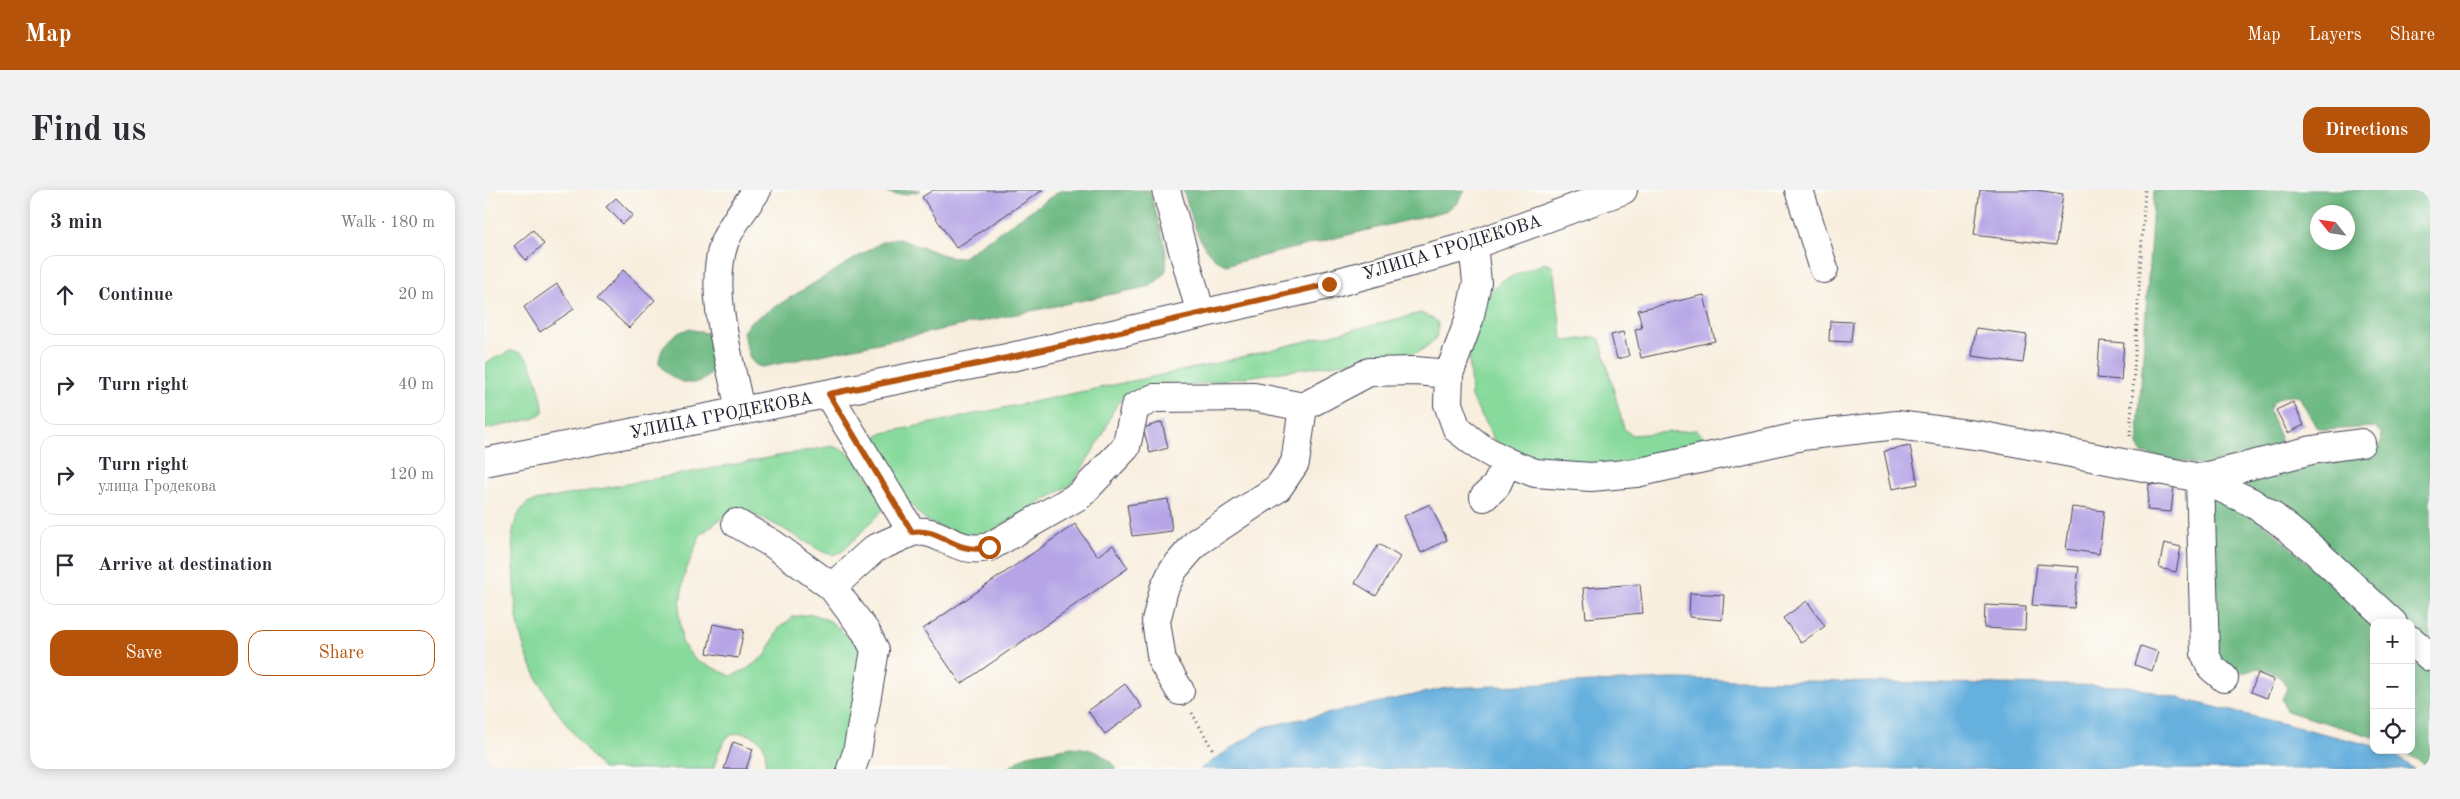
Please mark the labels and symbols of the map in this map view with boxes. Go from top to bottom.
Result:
north arrow [2310,205,2355,250]
street label: УЛИЦА ГРОДЕКОВА [1361,212,1544,284]
route end [1318,273,1341,296]
street label: УЛИЦА ГРОДЕКОВА [628,389,814,443]
route start [978,536,1001,559]

